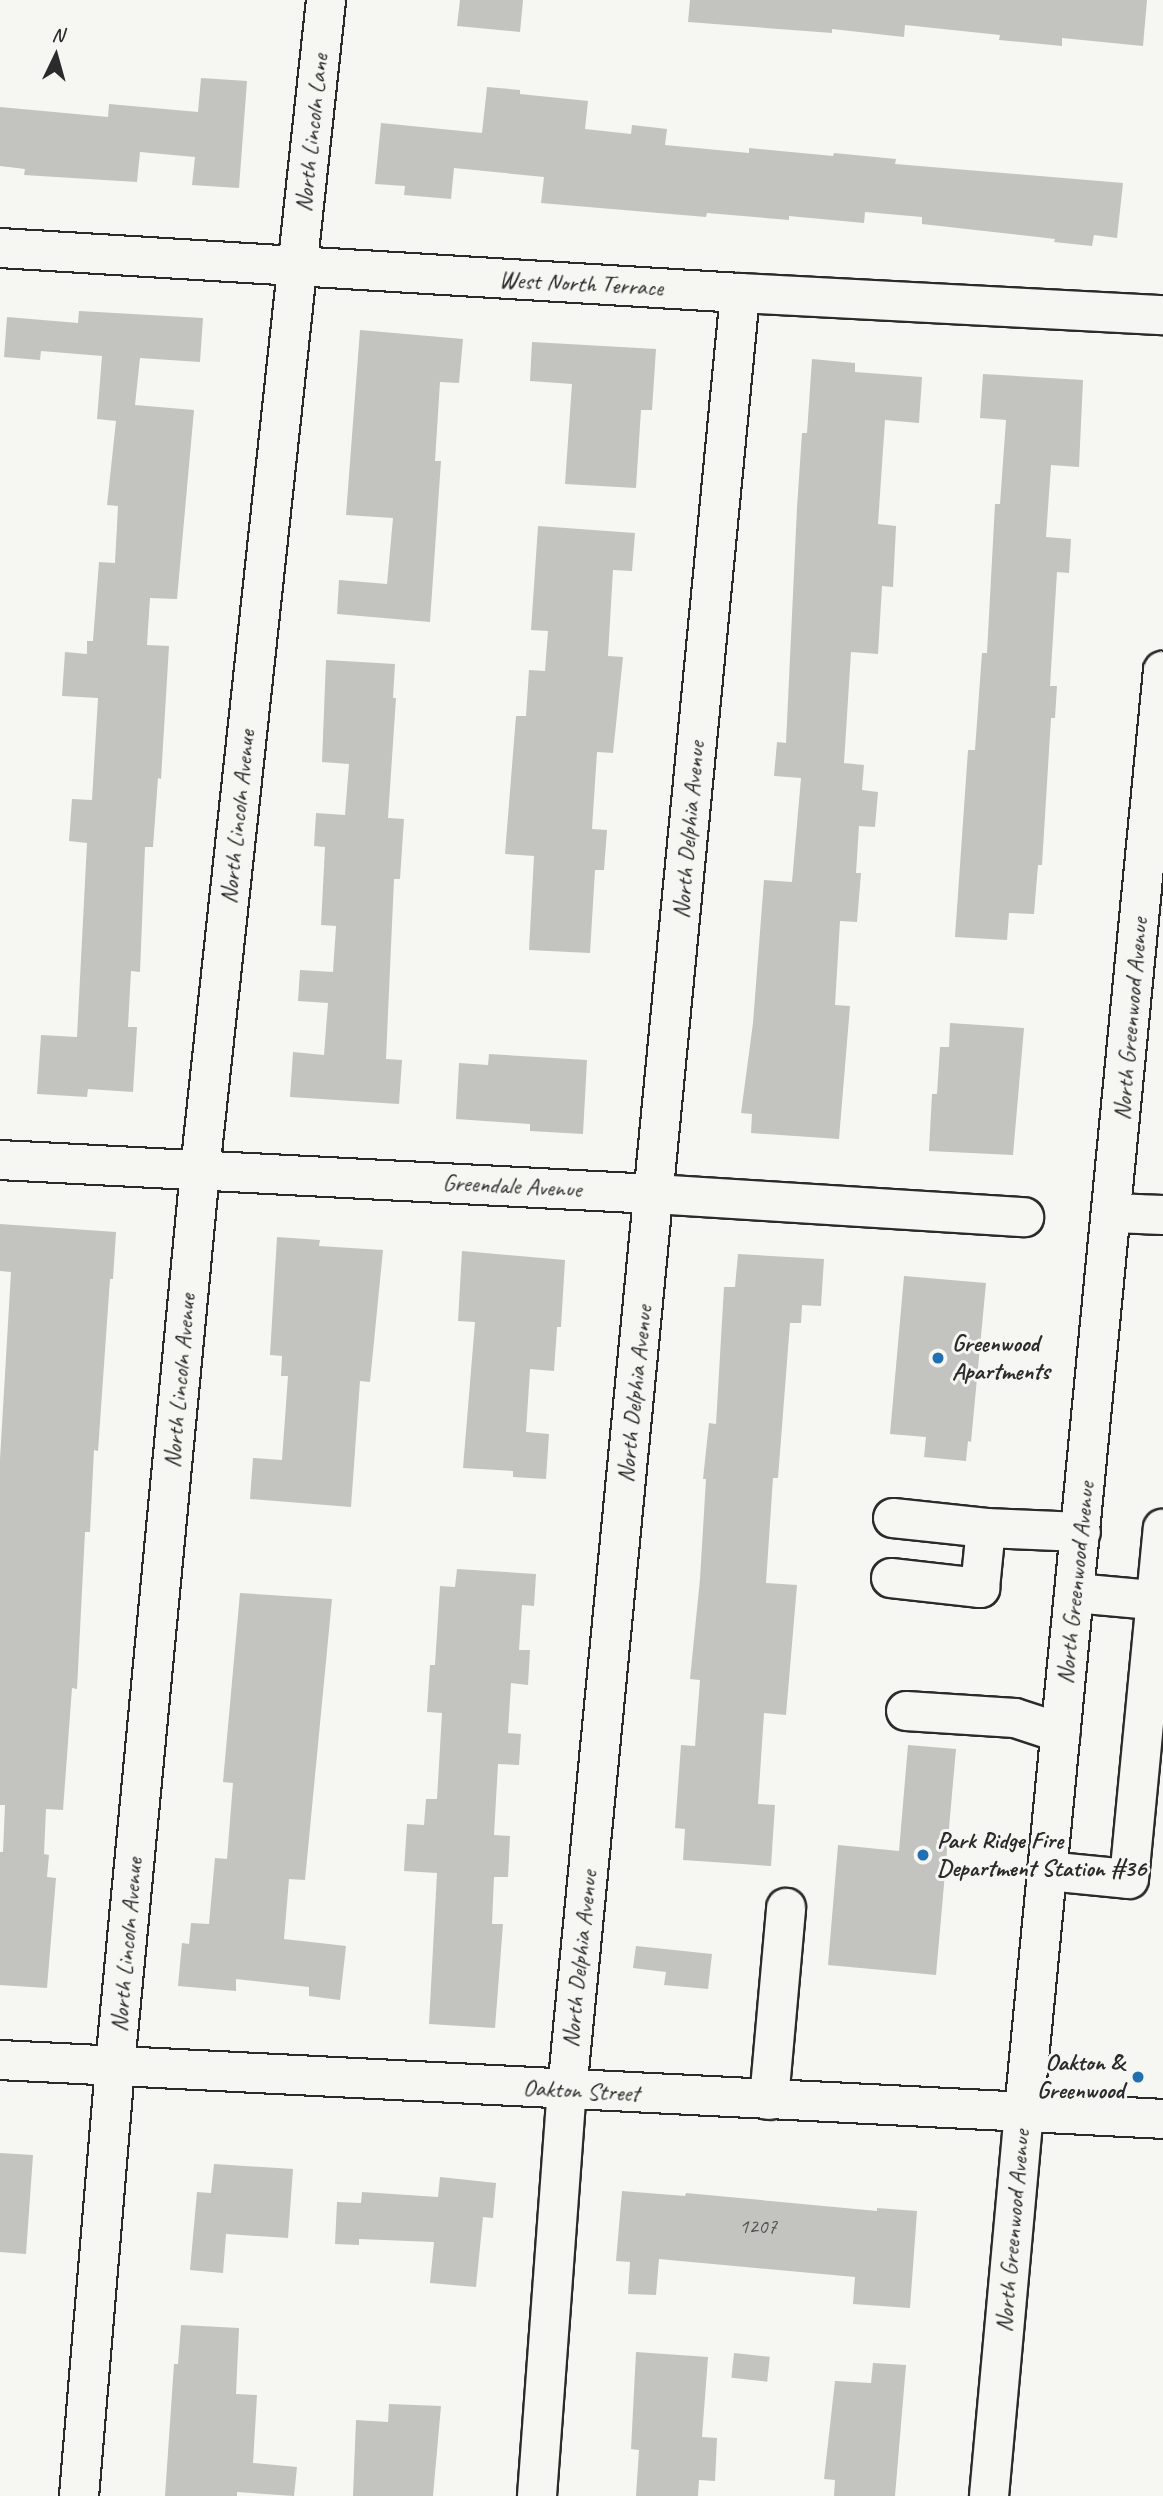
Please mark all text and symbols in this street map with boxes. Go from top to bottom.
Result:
north arrow [21,21,91,91]
text: N [51,23,65,48]
street label: North Lincoln Lane [289,53,335,213]
street label: West North Terrace [499,265,663,303]
street label: North Lincoln Avenue [215,729,261,905]
street label: North Delphia Avenue [667,740,711,920]
street label: North Greenwood Avenue [1108,917,1154,1121]
street label: Greendale Avenue [442,1168,582,1204]
street label: North Lincoln Avenue [158,1293,202,1469]
street label: North Delphia Avenue [611,1304,659,1484]
place label: Greenwood Apartments [952,1330,1050,1386]
marker: Greenwood Apartments [930,1350,946,1366]
street label: North Greenwood Avenue [1051,1481,1101,1685]
place label: Park Ridge Fire Department Station #36 [937,1827,1146,1883]
marker: Park Ridge Fire Department Station #36 [915,1847,931,1863]
street label: North Lincoln Avenue [105,1857,149,2033]
street label: North Delphia Avenue [556,1869,604,2049]
place label: Oakton & Greenwood [1037,2049,1124,2105]
marker: Oakton & Greenwood [1130,2069,1146,2085]
street label: Oakton Street [522,2074,640,2108]
street label: North Greenwood Avenue [990,2129,1036,2333]
house number: 1207 [739,2213,777,2239]

